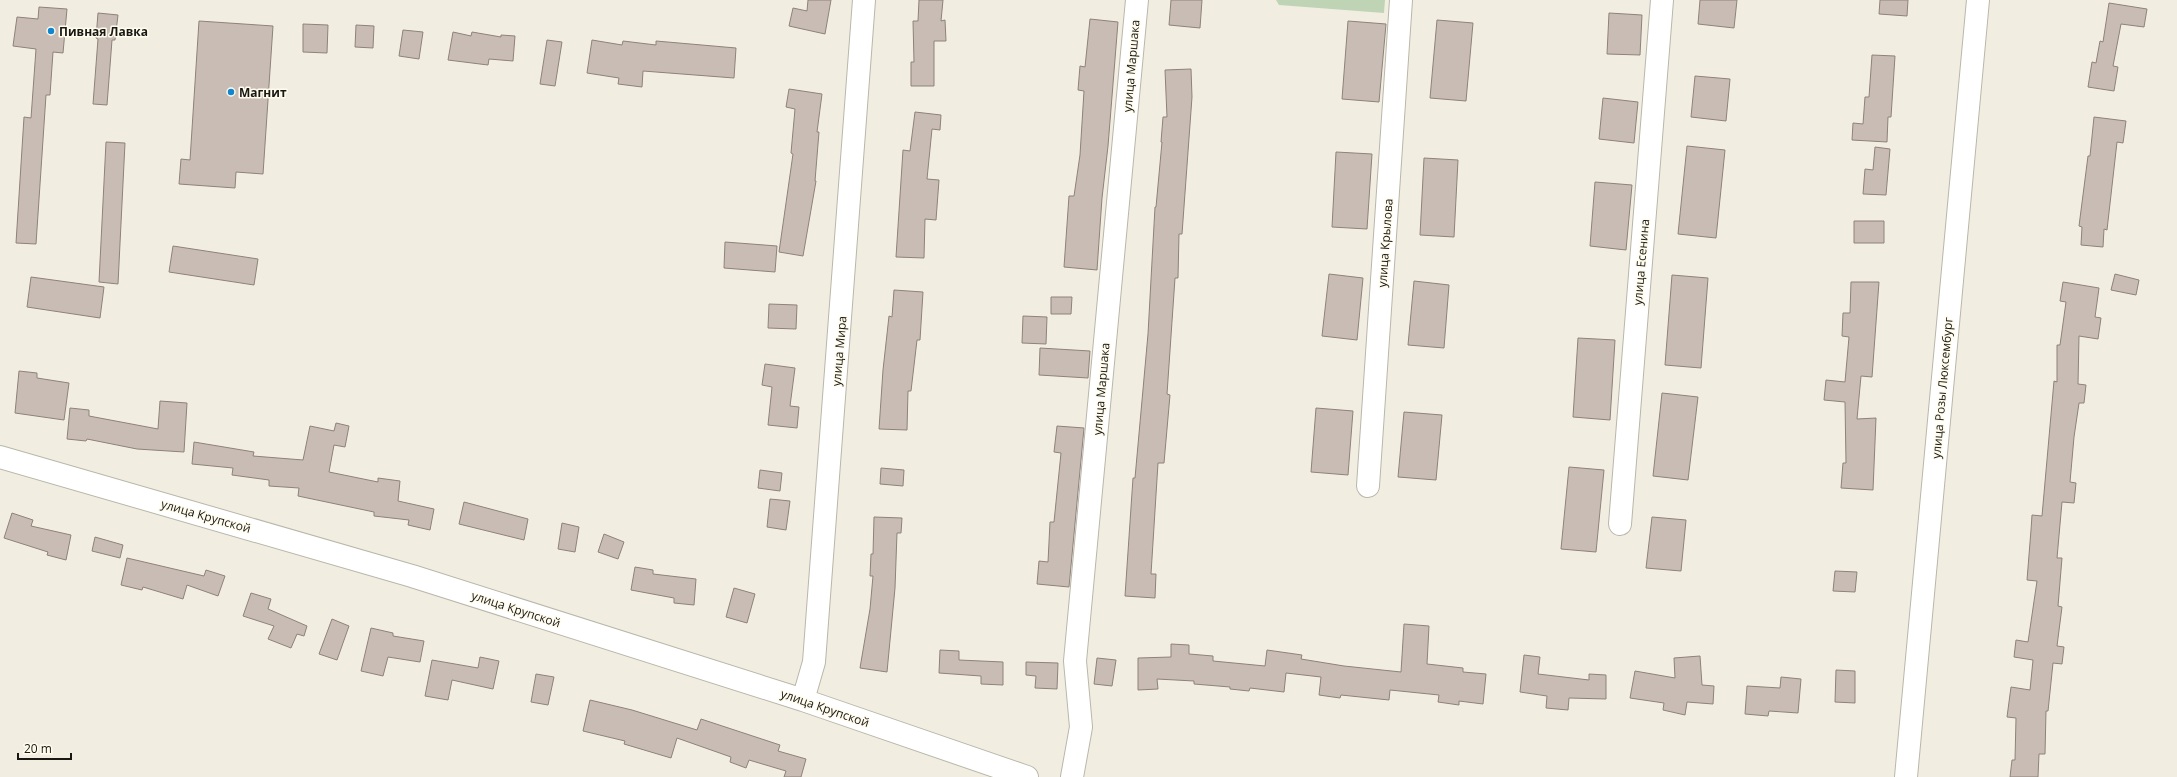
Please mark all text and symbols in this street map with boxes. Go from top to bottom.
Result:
street label: улица Маршака [1118,19,1144,113]
place label: Пивная Лавка [59,23,148,40]
marker: Пивная Лавка [46,26,56,36]
place label: Магнит [239,84,287,101]
marker: Магнит [226,87,236,97]
street label: улица Крылова [1373,198,1397,288]
street label: улица Есенина [1629,218,1653,306]
street label: улица Мира [827,315,851,387]
street label: улица Розы Люксембург [1927,317,1957,459]
street label: улица Маршака [1088,342,1114,436]
street label: улица Крупской [159,495,253,537]
street label: улица Крупской [469,587,563,631]
street label: улица Крупской [778,685,872,731]
scale bar [18,735,71,761]
text: 20 m [24,740,52,757]

